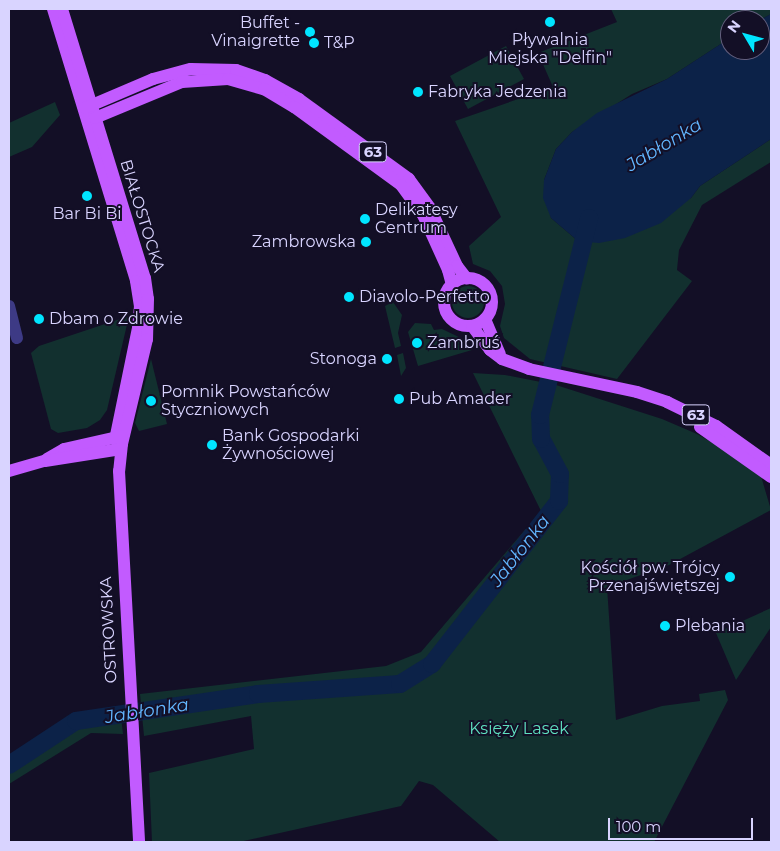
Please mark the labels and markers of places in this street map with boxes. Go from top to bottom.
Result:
place label: Buffet - Vinaigrette [211,13,300,51]
marker: Pływalnia Miejska "Delfin" [544,16,556,28]
marker: Buffet - Vinaigrette [304,26,316,38]
place label: Pływalnia Miejska "Delfin" [488,30,612,68]
place label: T&P [324,33,355,53]
marker: T&P [308,37,320,49]
place label: Fabryka Jedzenia [428,82,567,102]
marker: Fabryka Jedzenia [412,86,424,98]
marker: Bar Bi Bi [81,190,93,202]
place label: Delikatesy Centrum [375,200,458,238]
place label: Bar Bi Bi [52,204,122,224]
marker: Delikatesy Centrum [359,213,371,225]
place label: Zambrowska [252,232,356,252]
marker: Zambrowska [360,236,372,248]
place label: Diavolo-Perfetto [359,287,490,307]
marker: Diavolo-Perfetto [343,291,355,303]
place label: Dbam o Zdrowie [49,309,183,329]
marker: Dbam o Zdrowie [33,313,45,325]
place label: Zambruś [427,333,500,353]
marker: Zambruś [411,337,423,349]
place label: Stonoga [310,349,377,369]
marker: Stonoga [381,353,393,365]
place label: Pomnik Powstańców Styczniowych [161,382,330,420]
place label: Pub Amader [409,389,511,409]
marker: Pub Amader [393,393,405,405]
marker: Pomnik Powstańców Styczniowych [145,395,157,407]
place label: Bank Gospodarki Żywnościowej [222,426,360,464]
marker: Bank Gospodarki Żywnościowej [206,439,218,451]
place label: Kościół pw. Trójcy Przenajświętszej [580,558,720,596]
marker: Kościół pw. Trójcy Przenajświętszej [724,571,736,583]
place label: Plebania [675,616,745,636]
marker: Plebania [659,620,671,632]

